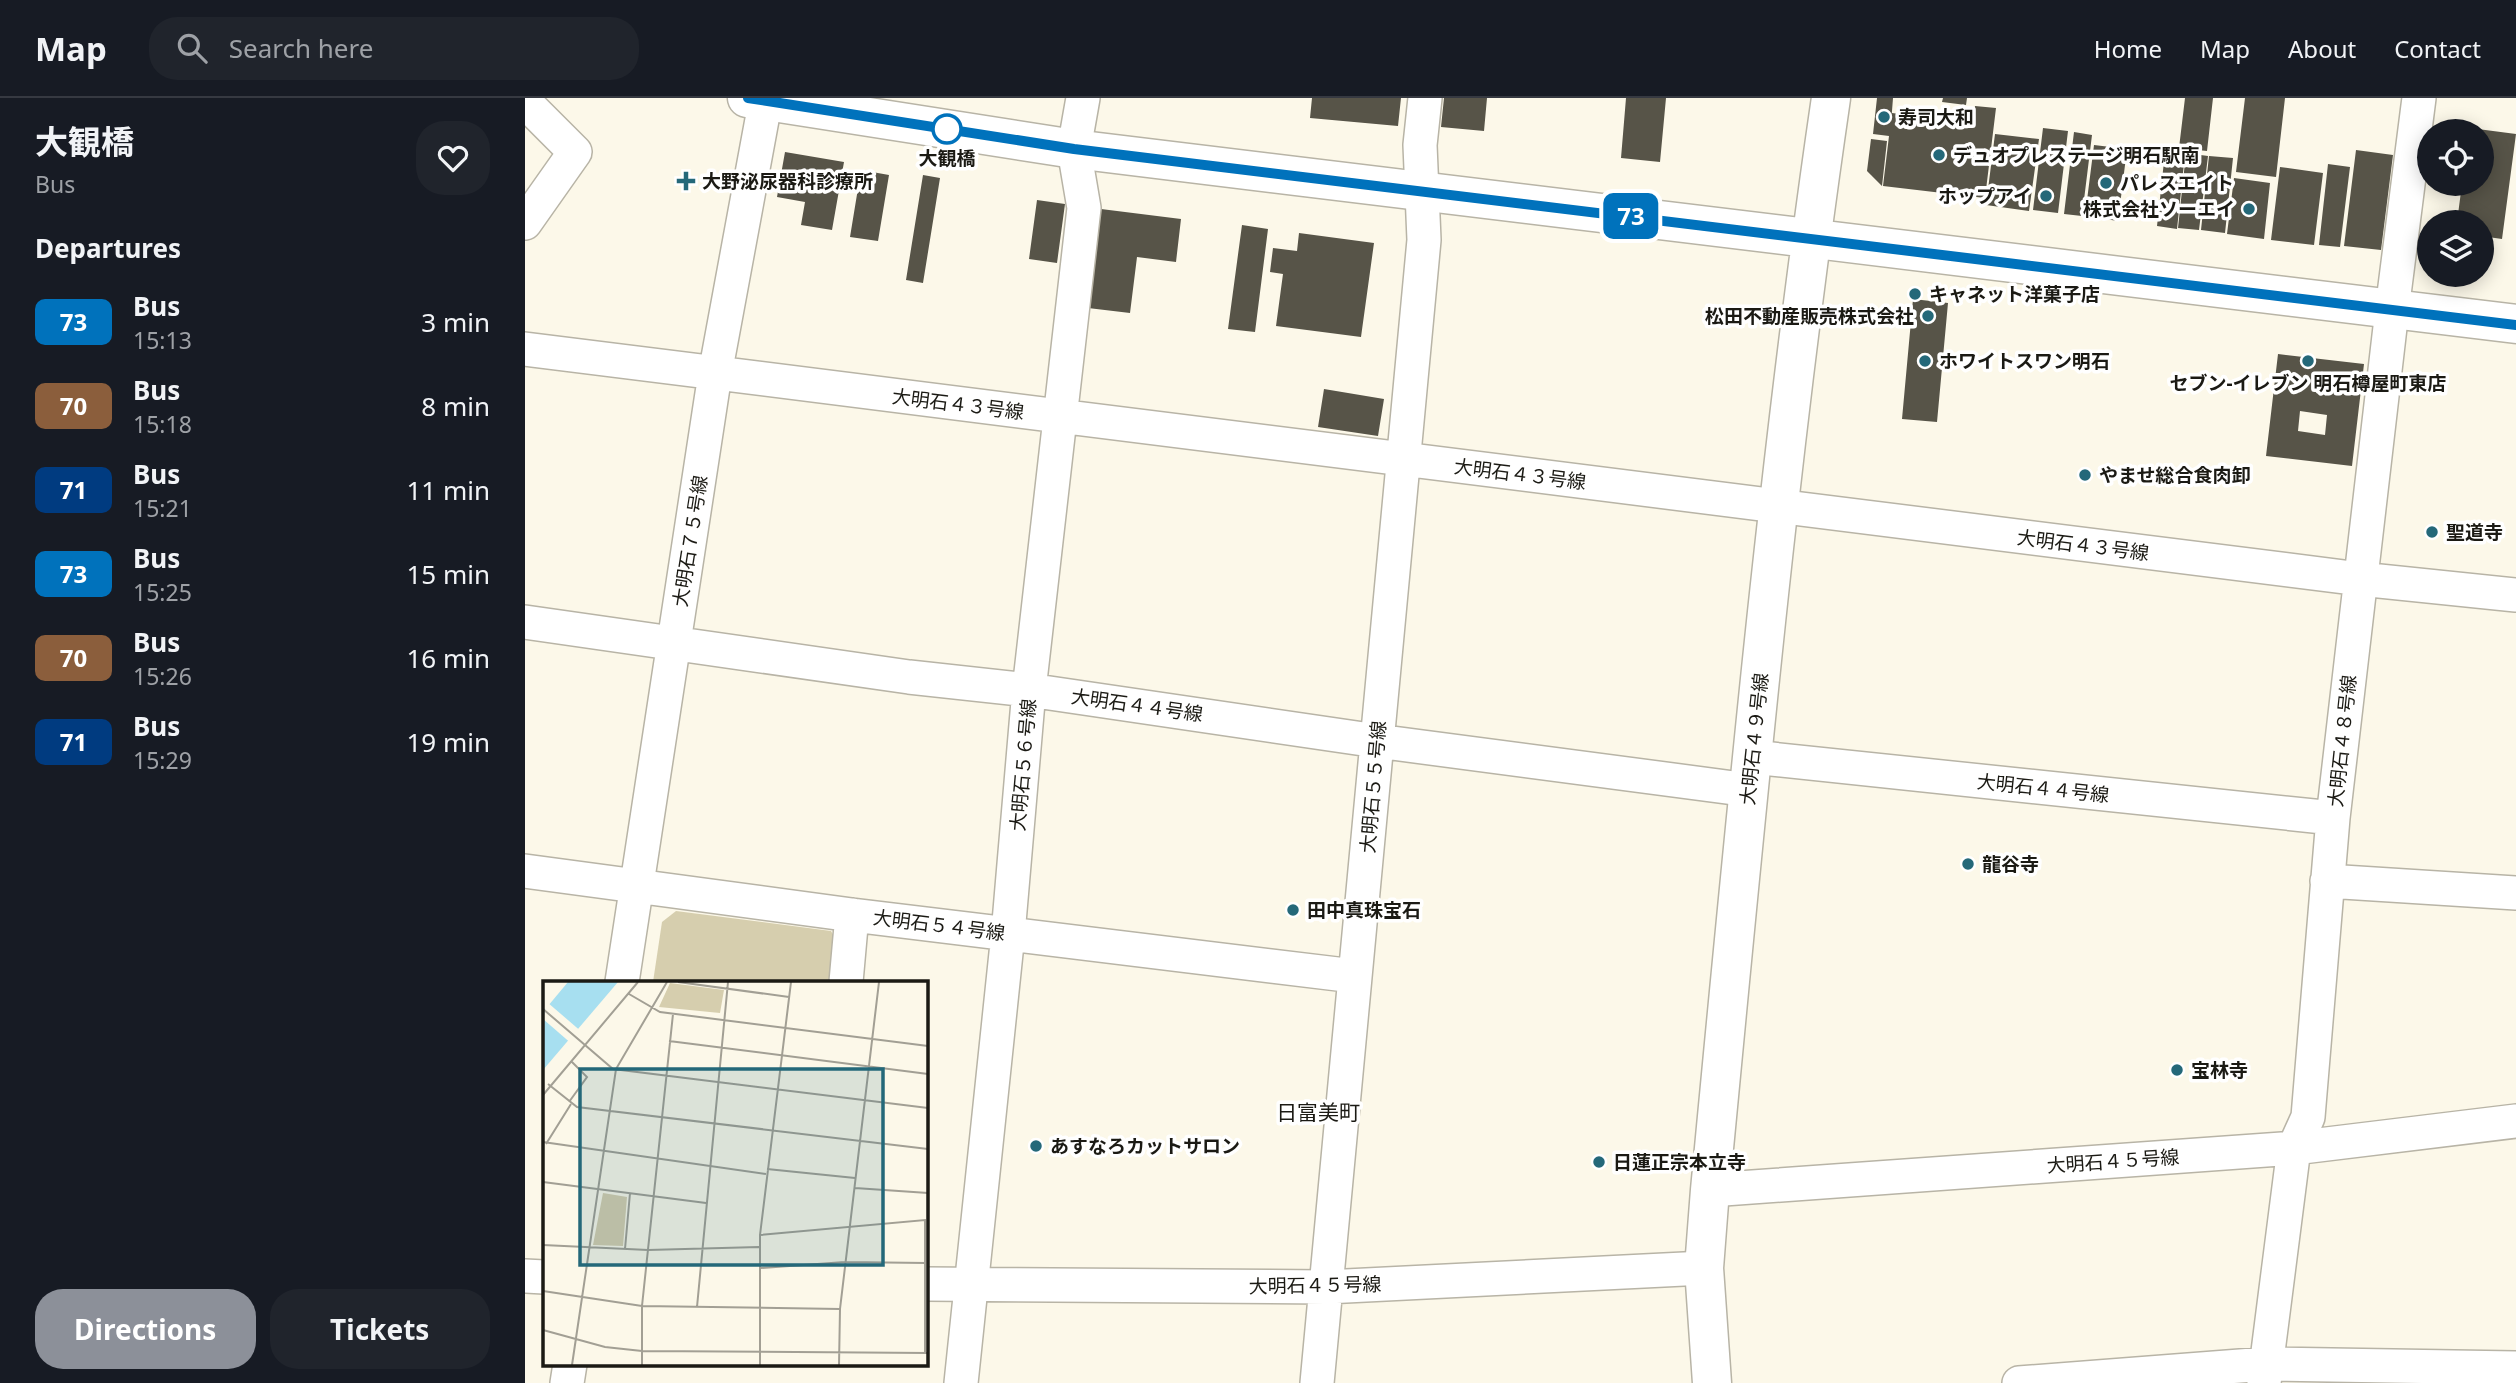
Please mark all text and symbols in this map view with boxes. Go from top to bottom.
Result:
search box [149,17,639,80]
text: Map [35,26,107,71]
icon: search [173,29,211,67]
text: Search here [229,30,373,66]
text: Home [2094,32,2162,65]
text: Map [2200,32,2250,65]
text: About [2288,32,2356,65]
text: Contact [2394,32,2481,65]
place label: 寿司大和 [1898,104,1974,130]
marker: 寿司大和 [1876,109,1892,125]
marker: 大観橋 [932,114,962,144]
text: 大観橋 [35,119,134,164]
map controls [2417,119,2494,287]
button: locate [2417,119,2494,196]
button: heart [416,121,490,195]
place label: デュオプレステージ明石駅南 [1953,142,2200,168]
place label: 大観橋 [918,145,976,171]
marker: デュオプレステージ明石駅南 [1931,147,1947,163]
text: Bus [35,168,75,200]
place label: 大野泌尿器科診療所 [702,168,873,194]
place label: パレスエイト [2120,170,2234,196]
marker: 大野泌尿器科診療所 [676,171,696,191]
marker: パレスエイト [2098,175,2114,191]
place label: ホップアイ [1938,183,2032,209]
marker: ホップアイ [2038,188,2054,204]
line badge: 73 [1599,193,1663,239]
place label: 株式会社ソーエイ [2083,196,2235,222]
text: 73 [1617,199,1645,232]
marker: 株式会社ソーエイ [2241,201,2257,217]
button: layers [2417,210,2494,287]
text: Departures [35,230,181,266]
place label: キャネット洋菓子店 [1929,281,2100,307]
marker: キャネット洋菓子店 [1907,286,1923,302]
text: Bus [133,288,180,324]
place label: 松田不動産販売株式会社 [1705,303,1914,329]
text: 3 min [421,304,490,340]
text: 73 [60,305,87,338]
marker: 松田不動産販売株式会社 [1920,308,1936,324]
text: 15:13 [133,324,192,356]
place label: ホワイトスワン明石 [1939,348,2110,374]
marker: ホワイトスワン明石 [1917,353,1933,369]
marker: セブン-イレブン 明石樽屋町東店 [2300,353,2316,369]
place label: セブン-イレブン 明石樽屋町東店 [2169,370,2447,396]
text: Bus [133,372,180,408]
street label: 大明石４３号線 [890,383,1026,425]
text: 8 min [421,388,490,424]
text: 70 [60,389,87,422]
text: 15:18 [133,408,192,440]
street label: 大明石４３号線 [1452,453,1588,495]
text: Bus [133,456,180,492]
place label: やませ総合食肉卸 [2099,462,2250,488]
marker: やませ総合食肉卸 [2077,467,2093,483]
text: 11 min [406,472,490,508]
text: 71 [60,473,87,506]
street label: 大明石７５号線 [667,473,713,609]
text: 15:21 [133,492,192,524]
place label: 聖道寺 [2446,519,2503,545]
street label: 大明石４３号線 [2015,524,2151,566]
marker: 聖道寺 [2424,524,2440,540]
text: Bus [133,540,180,576]
text: 15 min [406,556,490,592]
text: 73 [60,557,87,590]
text: 15:25 [133,576,192,608]
text: Bus [133,624,180,660]
text: 16 min [406,640,490,676]
text: 70 [60,641,87,674]
text: 15:26 [133,660,192,692]
street label: 大明石４９号線 [1734,671,1774,807]
street label: 大明石４８号線 [2322,673,2362,809]
street label: 大明石４４号線 [1069,683,1205,727]
street label: 大明石５６号線 [1004,698,1042,832]
text: Bus [133,708,180,744]
street label: 大明石５５号線 [1354,720,1392,854]
text: 19 min [406,724,490,760]
text: 71 [60,725,87,758]
text: 15:29 [133,744,192,776]
street label: 大明石４４号線 [1975,768,2111,808]
place label: 龍谷寺 [1982,851,2039,877]
marker: 龍谷寺 [1960,856,1976,872]
place label: 田中真珠宝石 [1307,897,1421,923]
marker: 田中真珠宝石 [1285,902,1301,918]
street label: 大明石５４号線 [871,904,1007,946]
inset map [543,981,927,1366]
place label: 宝林寺 [2191,1057,2248,1083]
marker: 宝林寺 [2169,1062,2185,1078]
district label: 日富美町 [1276,1098,1360,1126]
place label: あすなろカットサロン [1050,1133,1240,1159]
marker: あすなろカットサロン [1028,1138,1044,1154]
street label: 大明石４５号線 [2046,1143,2180,1179]
place label: 日蓮正宗本立寺 [1613,1149,1746,1175]
marker: 日蓮正宗本立寺 [1591,1154,1607,1170]
street label: 大明石４５号線 [1248,1271,1382,1299]
button: Directions [35,1289,256,1369]
button: Tickets [270,1289,490,1369]

